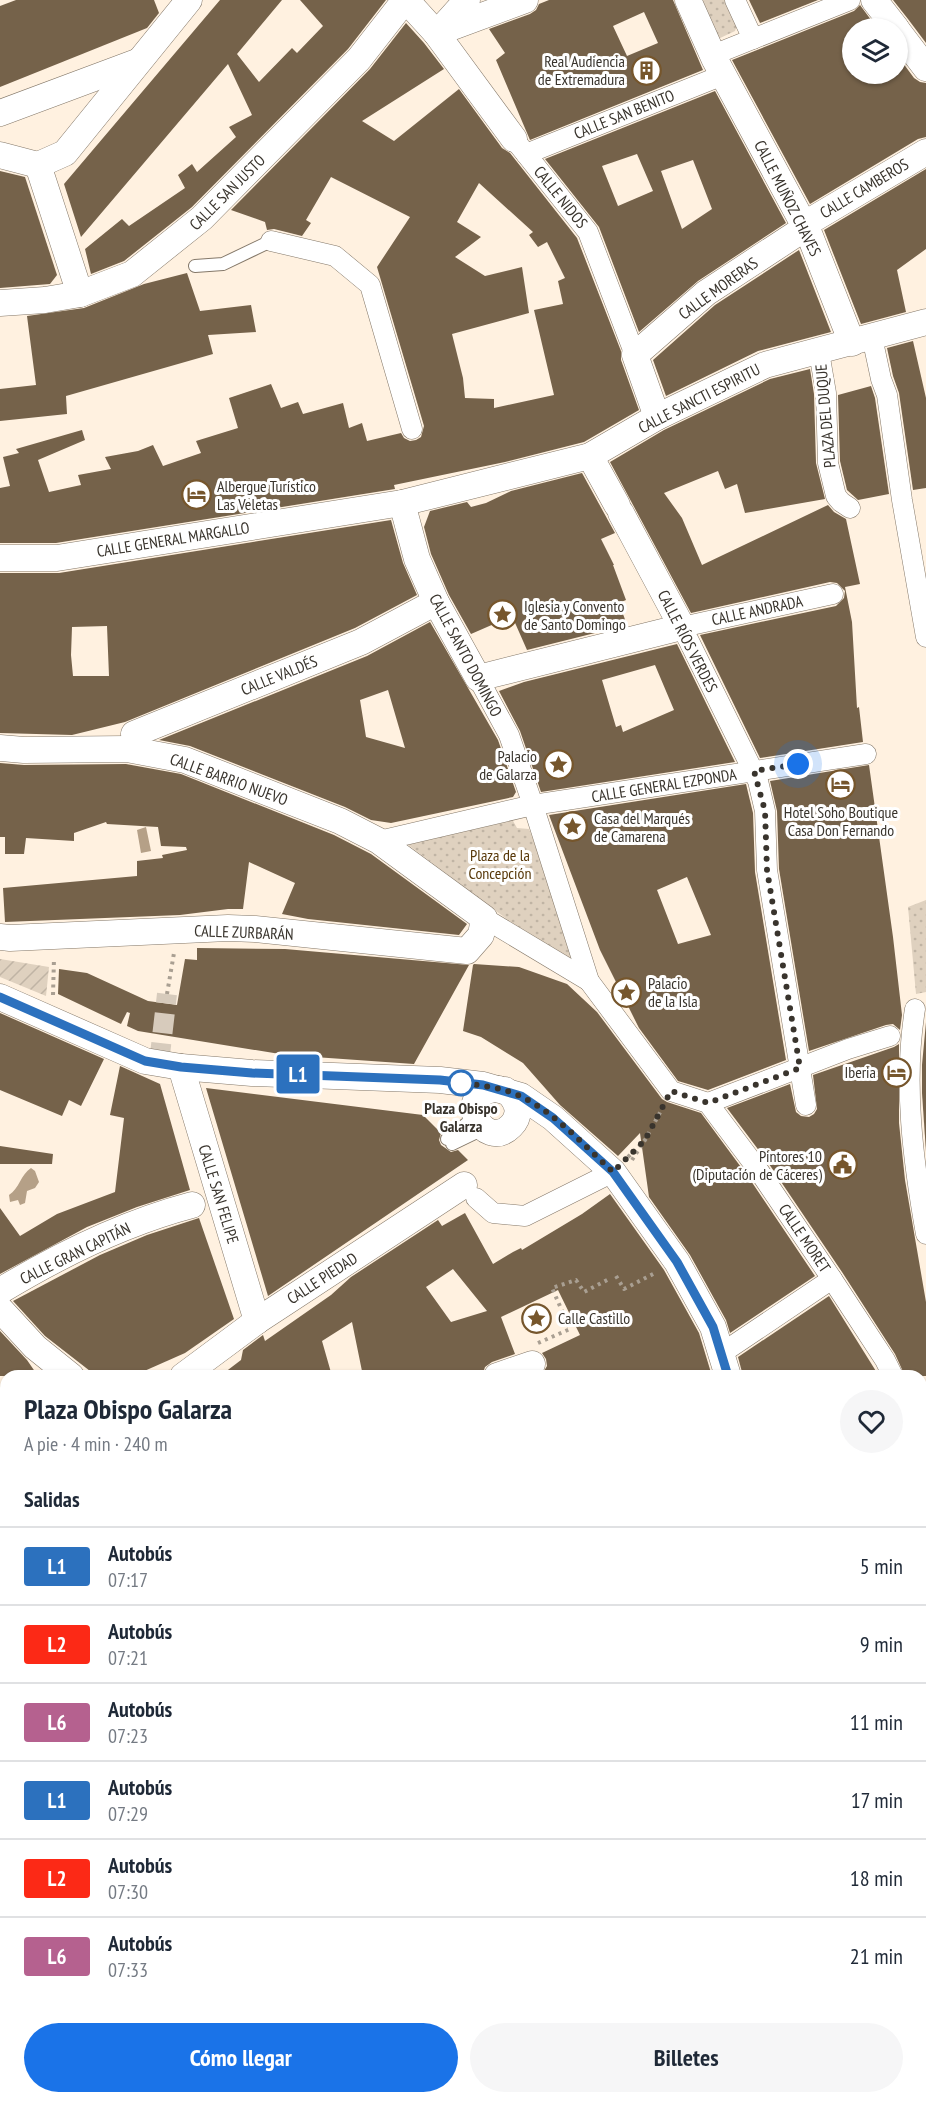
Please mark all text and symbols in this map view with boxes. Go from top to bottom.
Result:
map controls [842,18,908,84]
button: layers [842,18,908,84]
place label: Real Audiencia de Extremadura [538,51,625,89]
building icon: Real Audiencia de Extremadura [630,54,662,86]
street label: CALLE SAN BENITO [571,85,677,143]
street label: CALLE MUÑOZ CHAVES [750,137,826,259]
street label: CALLE SAN JUSTO [185,150,269,234]
street label: CALLE CAMBEROS [816,154,912,222]
street label: CALLE NIDOS [530,162,592,232]
street label: CALLE MORERAS [674,252,762,324]
street label: CALLE SANCTI ESPIRITU [635,359,763,437]
street label: PLAZA DEL DUQUE [810,363,839,469]
place label: Albergue Turístico Las Veletas [217,476,316,514]
hotel icon: Albergue Turístico Las Veletas [180,479,212,511]
street label: CALLE GENERAL MARGALLO [95,517,251,561]
street label: CALLE RÍOS VERDES [654,586,722,696]
street label: CALLE SANTO DOMINGO [425,590,507,720]
street label: CALLE ANDRADA [710,590,805,629]
place label: Iglesia y Convento de Santo Domingo [524,596,626,634]
place icon: Iglesia y Convento de Santo Domingo [487,599,519,631]
street label: CALLE VALDÉS [238,651,320,699]
place label: Palacio de Galarza [479,746,537,784]
street label: CALLE BARRIO NUEVO [167,748,291,810]
place icon: Palacio de Galarza [542,749,574,781]
your location [783,749,813,779]
street label: CALLE GENERAL EZPONDA [590,764,738,806]
hotel icon: Hotel Soho Boutique Casa Don Fernando [825,768,857,800]
place label: Hotel Soho Boutique Casa Don Fernando [784,802,898,840]
place label: Casa del Marqués de Camarena [594,808,690,846]
place icon: Casa del Marqués de Camarena [557,811,589,843]
park label: Plaza de la Concepción [469,845,531,883]
street label: CALLE ZURBARÁN [194,920,294,944]
place label: Palacio de la Isla [648,973,698,1011]
place icon: Palacio de la Isla [611,976,643,1008]
line badge: L1 [271,1054,325,1094]
hotel icon: Iberia [881,1056,913,1088]
text: L1 [289,1061,307,1088]
place label: Iberia [844,1062,876,1082]
marker: Plaza Obispo Galarza [448,1070,474,1096]
place label: Plaza Obispo Galarza [424,1098,498,1136]
street label: CALLE SAN FELIPE [194,1142,244,1246]
place label: Pintores 10 (Diputación de Cáceres) [692,1146,822,1184]
public building icon: Pintores 10 (Diputación de Cáceres) [827,1149,859,1181]
street label: CALLE MORET [775,1200,835,1276]
street label: CALLE GRAN CAPITÁN [16,1218,134,1288]
street label: CALLE PIEDAD [283,1248,361,1308]
place icon: Calle Castillo [521,1302,553,1334]
place label: Calle Castillo [558,1308,630,1328]
text: Plaza Obispo Galarza [24,1390,232,1427]
button: heart [840,1390,903,1453]
text: A pie · 4 min · 240 m [24,1431,167,1457]
text: Salidas [24,1485,80,1513]
text: Autobús [108,1539,172,1567]
text: 5 min [860,1552,903,1580]
text: L1 [48,1553,66,1580]
text: 07:17 [108,1567,148,1593]
text: Autobús [108,1617,172,1645]
text: 9 min [860,1630,903,1658]
text: L2 [48,1631,66,1658]
text: 07:21 [108,1645,148,1671]
text: Autobús [108,1695,172,1723]
text: 11 min [850,1708,903,1736]
text: L6 [48,1709,66,1736]
text: 07:23 [108,1723,148,1749]
text: Autobús [108,1773,172,1801]
text: 17 min [851,1786,903,1814]
text: L1 [48,1787,66,1814]
text: 07:29 [108,1801,148,1827]
text: Autobús [108,1851,172,1879]
text: 18 min [850,1864,903,1892]
text: L2 [48,1865,66,1892]
text: 07:30 [108,1879,148,1905]
text: Autobús [108,1929,172,1957]
text: 21 min [850,1942,903,1970]
text: L6 [48,1943,66,1970]
text: 07:33 [108,1957,148,1983]
button: Cómo llegar [24,2023,458,2092]
button: Billetes [470,2023,903,2092]

